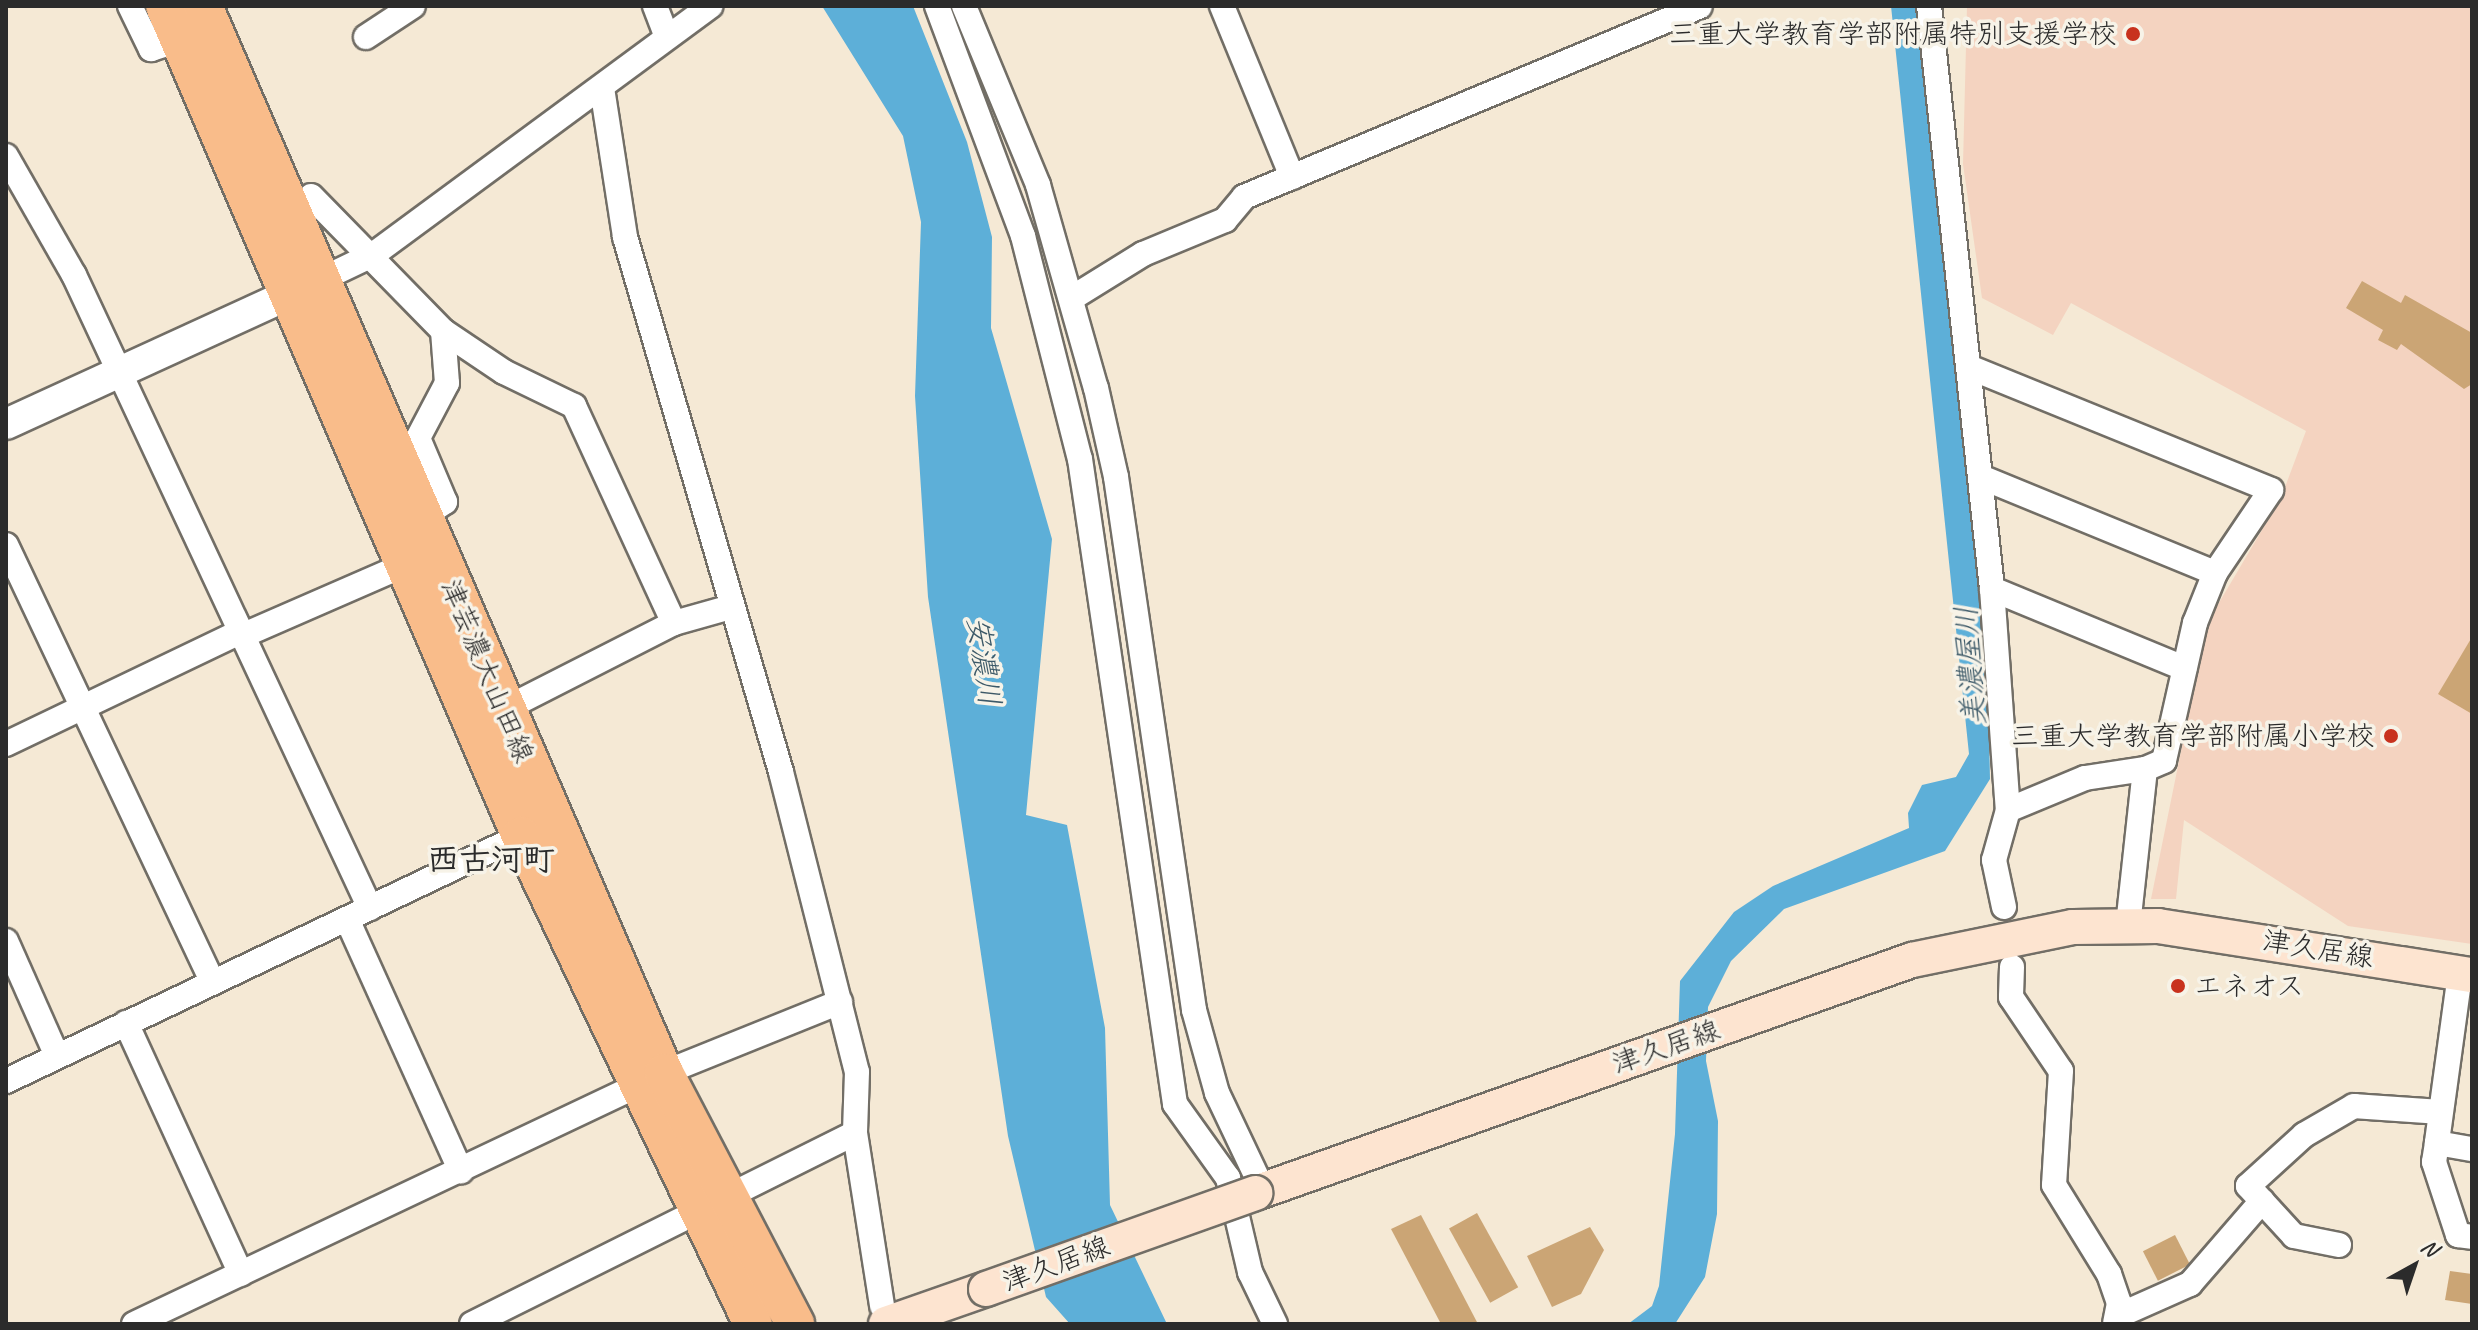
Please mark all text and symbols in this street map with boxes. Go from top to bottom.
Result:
place label: 三重大学教育学部附属特別支援学校 [1669,17,2117,51]
marker: 三重大学教育学部附属特別支援学校 [2124,25,2142,43]
street label: 津芸濃大山田線 [433,574,541,768]
water label: 美濃屋川 [1948,605,1992,727]
water label: 安濃川 [960,614,1008,708]
place label: 三重大学教育学部附属小学校 [2011,719,2375,753]
marker: 三重大学教育学部附属小学校 [2382,727,2400,745]
district label: 西古河町 [427,841,555,879]
street label: 津久居線 [2260,924,2376,974]
place label: エネオス [2194,969,2306,1003]
marker: エネオス [2169,977,2187,995]
street label: 津久居線 [1608,1013,1724,1081]
north arrow [2374,1226,2454,1306]
street label: 津久居線 [998,1229,1114,1299]
text: N [2415,1233,2444,1263]

